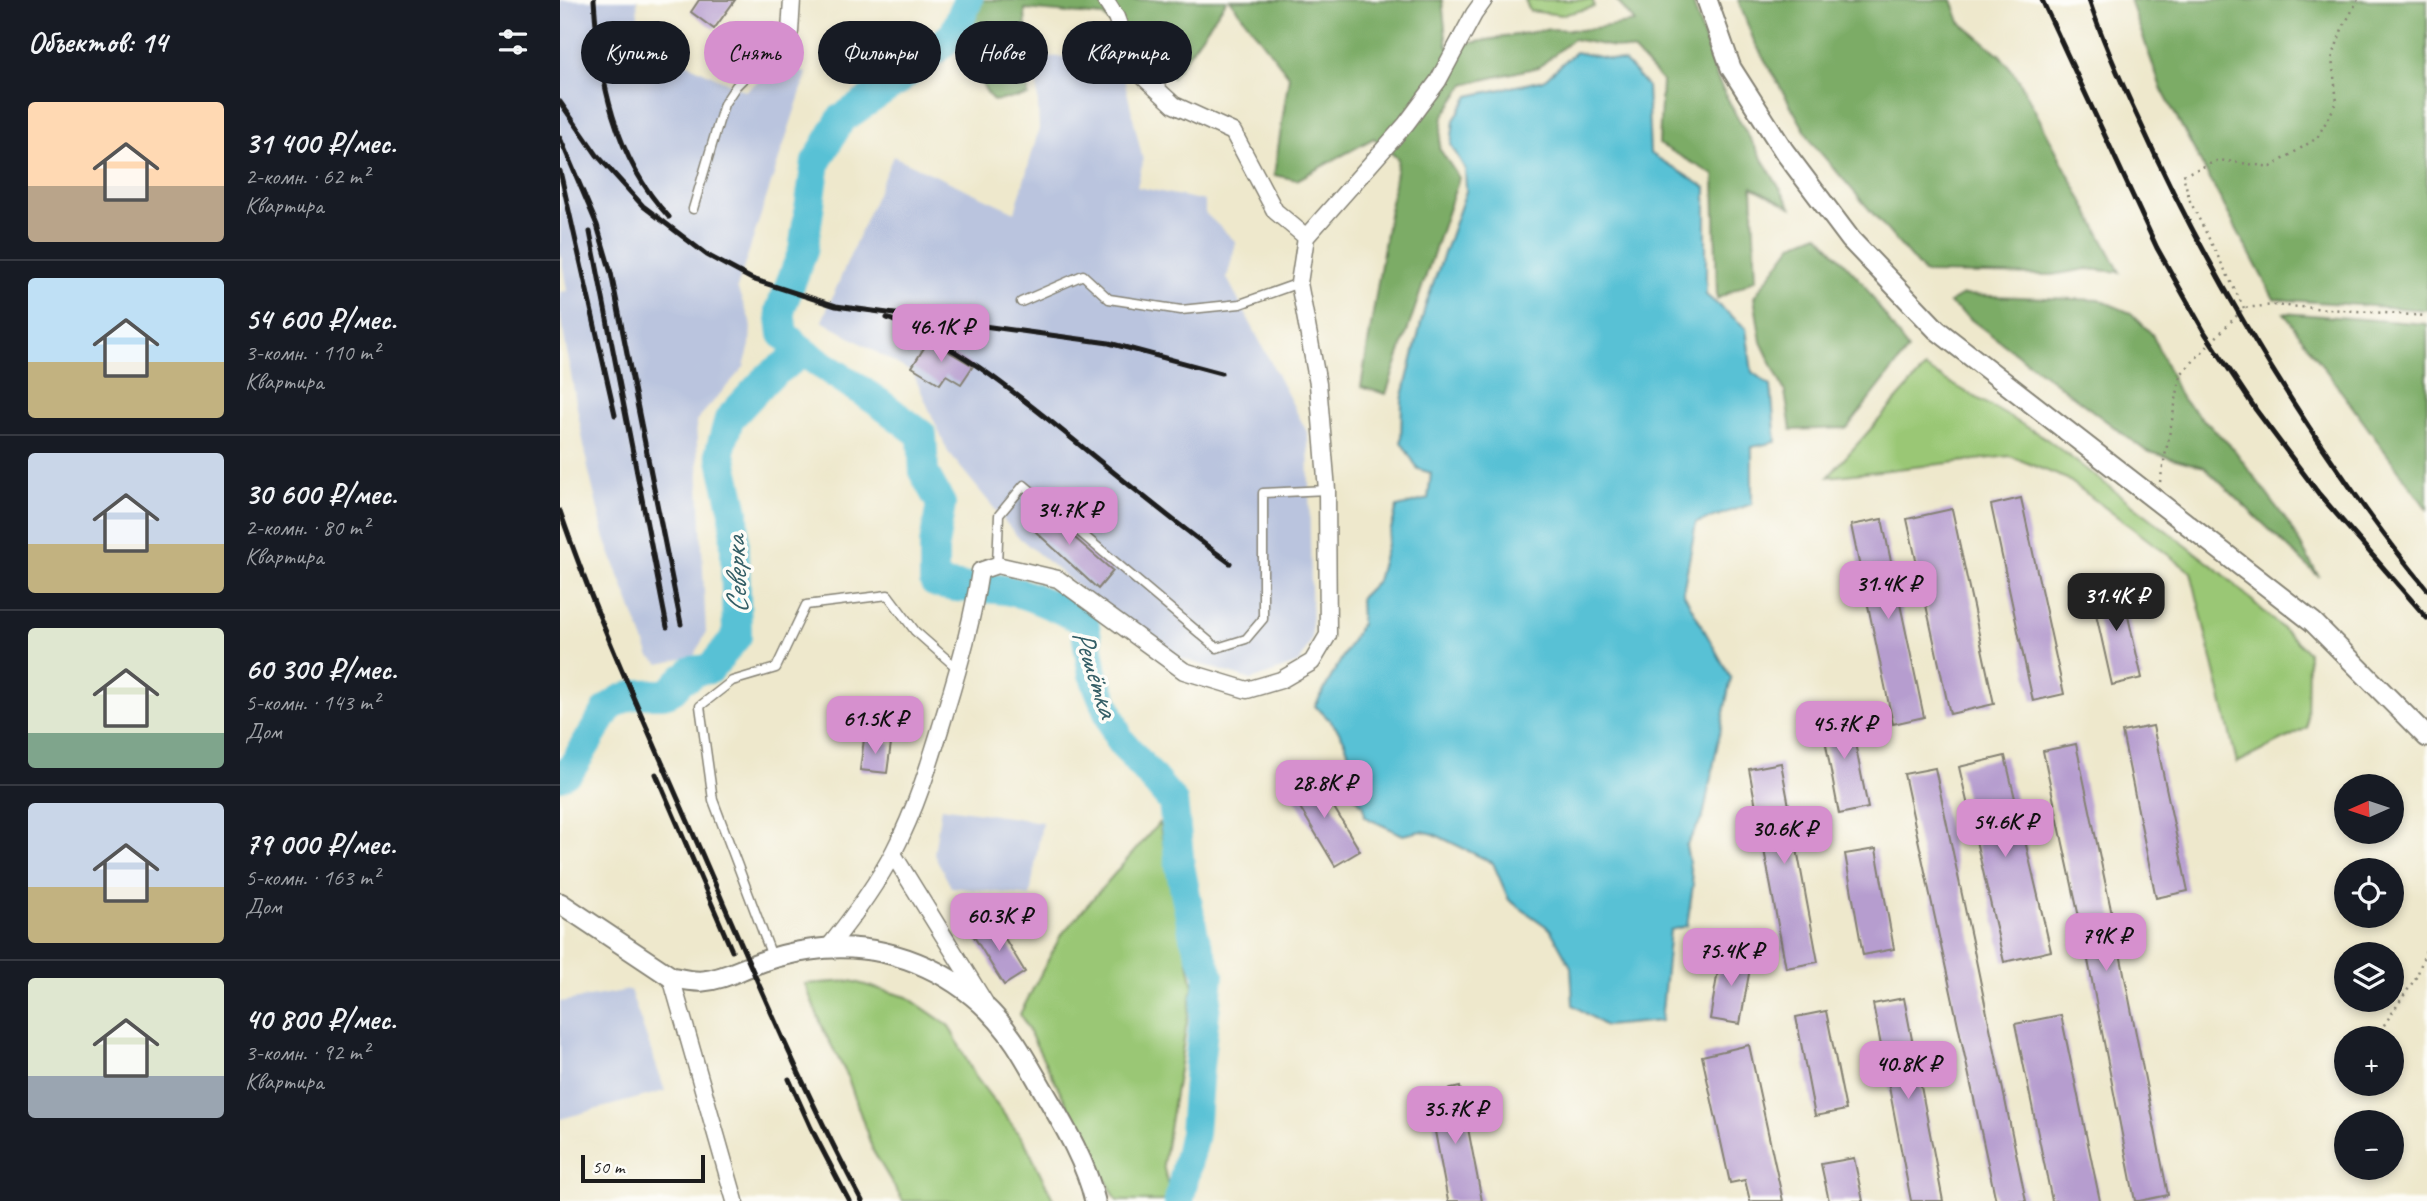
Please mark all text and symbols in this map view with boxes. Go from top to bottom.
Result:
chip: Купить [581,21,690,84]
chip: Снять [704,21,804,84]
chip: Фильтры [818,21,941,84]
chip: Новое [955,21,1048,84]
chip: Квартира [1062,21,1192,84]
text: Объектов: 14 [28,23,167,61]
icon: filters [494,23,532,61]
text: 31 400 ₽/мес. [245,124,396,162]
icon: home [84,130,168,214]
text: 2-комн. · 62 m² [245,162,369,191]
text: Квартира [245,191,323,220]
text: 54 600 ₽/мес. [245,300,396,338]
pin: 46.1K ₽ [876,304,1006,364]
icon: home [84,306,168,390]
text: 46.1K ₽ [908,312,974,341]
text: 3-комн. · 110 m² [245,338,379,367]
text: Квартира [245,367,323,396]
text: 30 600 ₽/мес. [245,475,397,513]
icon: home [84,481,168,565]
pin: 34.7K ₽ [1004,488,1134,547]
text: 34.7K ₽ [1037,495,1101,524]
text: 2-комн. · 80 m² [245,513,369,542]
water label: Северка [716,532,756,614]
text: Квартира [245,542,323,571]
pin: 31.4K ₽ [1823,562,1953,621]
text: 31.4K ₽ [1856,569,1920,598]
pin: 31.4K ₽ [2051,574,2181,633]
text: 31.4K ₽ [2084,581,2148,610]
water label: Решётка [1064,624,1129,724]
text: 60 300 ₽/мес. [245,650,397,688]
icon: home [84,656,168,740]
text: 5-комн. · 143 m² [245,688,379,717]
pin: 61.5K ₽ [810,696,940,756]
pin: 45.7K ₽ [1779,702,1909,761]
text: 61.5K ₽ [843,704,907,733]
text: 45.7K ₽ [1812,709,1876,738]
text: Дом [245,717,282,746]
pin: 28.8K ₽ [1259,760,1389,820]
text: 28.8K ₽ [1292,768,1356,797]
north arrow [2334,774,2404,844]
map controls [2334,774,2404,1180]
pin: 54.6K ₽ [1940,800,2070,859]
pin: 30.6K ₽ [1719,806,1849,866]
text: 54.6K ₽ [1973,807,2037,836]
text: 30.6K ₽ [1751,814,1817,843]
text: 79 000 ₽/мес. [245,825,396,863]
icon: home [84,831,168,915]
button: locate [2334,858,2404,928]
text: 5-комн. · 163 m² [245,863,379,892]
text: Дом [245,892,282,921]
pin: 60.3K ₽ [934,894,1064,953]
text: 60.3K ₽ [966,901,1032,930]
pin: 79K ₽ [2057,914,2155,973]
text: 79K ₽ [2081,921,2131,950]
pin: 75.4K ₽ [1666,928,1796,988]
text: 75.4K ₽ [1699,936,1763,965]
button: layers [2334,942,2404,1012]
text: 40 800 ₽/мес. [245,1000,396,1038]
icon: home [84,1006,168,1090]
button: + [2334,1026,2404,1096]
text: 3-комн. · 92 m² [245,1038,369,1067]
pin: 40.8K ₽ [1843,1042,1973,1101]
text: 40.8K ₽ [1876,1049,1940,1078]
text: Квартира [245,1067,323,1096]
pin: 35.7K ₽ [1390,1086,1520,1146]
text: 35.7K ₽ [1423,1094,1487,1123]
button: − [2334,1110,2404,1180]
scale bar [581,1152,705,1184]
text: 50 m [592,1155,624,1179]

